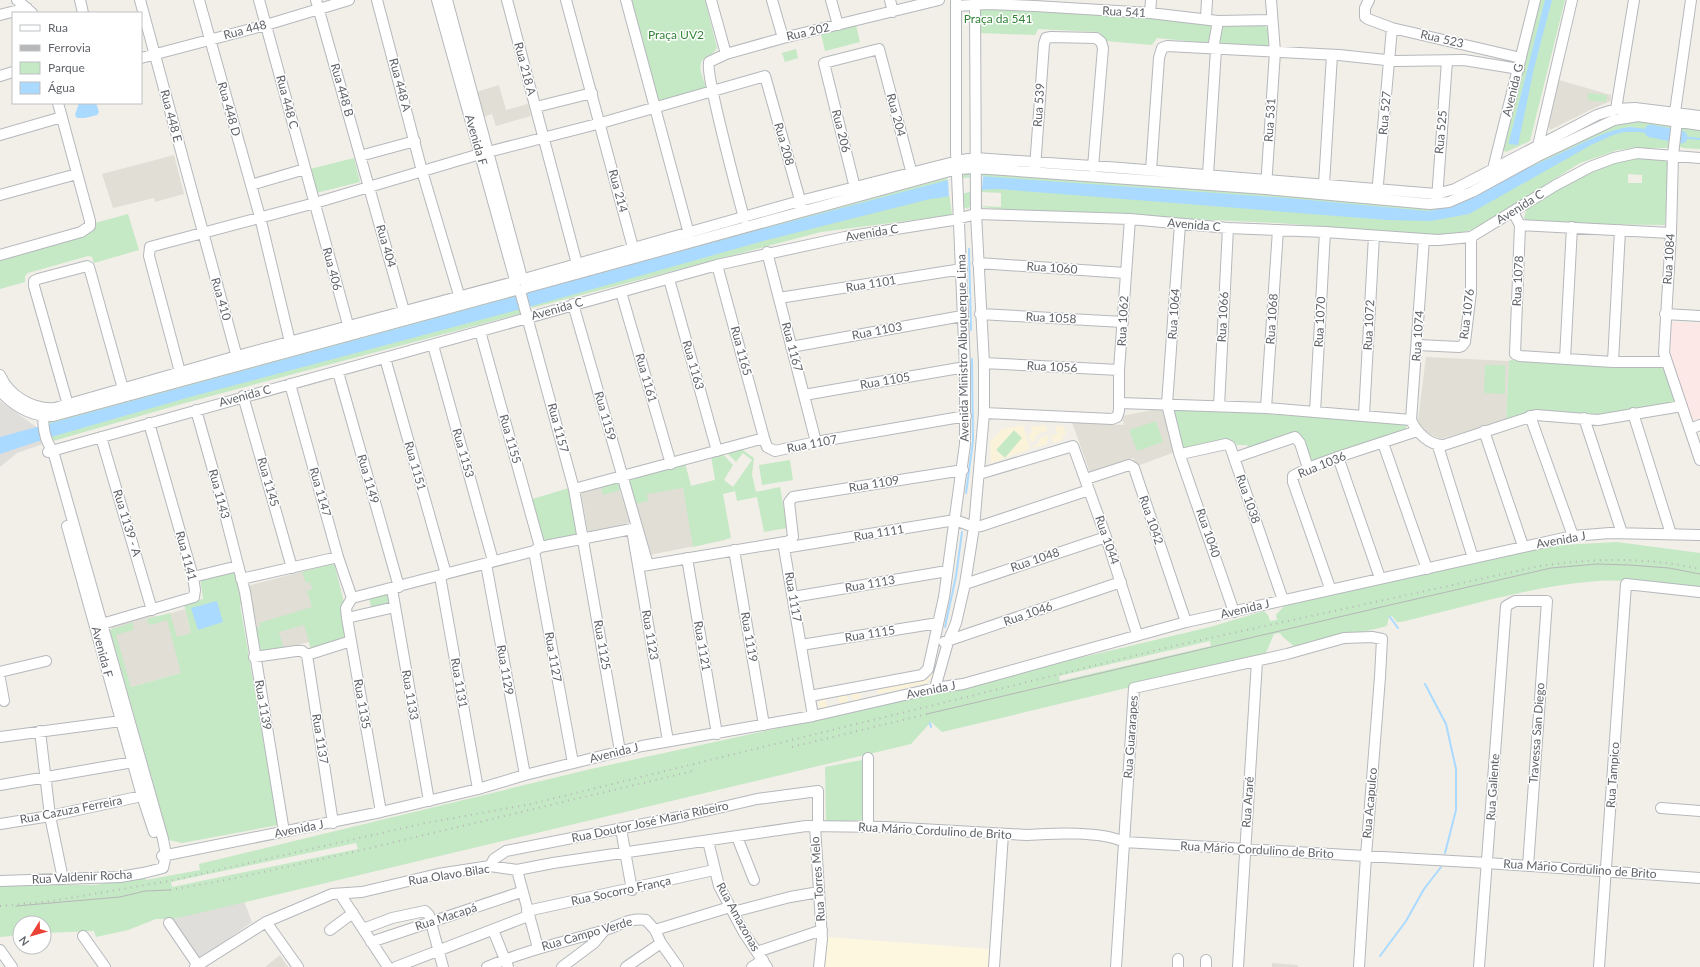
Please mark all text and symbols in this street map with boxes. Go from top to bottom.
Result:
street label: Rua 541 [1102,3,1146,20]
park label: Praça da 541 [964,11,1032,26]
legend [12,12,142,104]
street label: Rua 448 [222,17,268,42]
street label: Rua 202 [785,19,831,44]
text: Rua [48,20,68,35]
street label: Rua 523 [1419,26,1465,51]
park label: Praça UV2 [648,27,704,42]
text: Ferrovia [48,40,91,55]
street label: Rua 218 A [511,41,540,98]
street label: Rua 448 A [386,57,415,114]
text: Parque [48,60,85,75]
street label: Rua 448 B [328,61,357,118]
street label: Avenida G [1499,62,1526,118]
street label: Rua 448 C [273,73,302,130]
text: Água [48,80,75,95]
street label: Rua 448 D [215,80,244,138]
street label: Rua 539 [1029,83,1048,127]
street label: Rua 448 E [157,88,186,144]
street label: Rua 527 [1375,90,1394,135]
street label: Rua 204 [884,92,909,138]
street label: Rua 531 [1260,98,1279,142]
street label: Rua 206 [829,108,854,154]
street label: Rua 525 [1431,109,1450,154]
street label: Avenida F [462,113,491,167]
street label: Rua 208 [771,121,798,167]
street label: Rua 214 [606,168,631,214]
street label: Avenida C [1493,186,1546,227]
street label: Avenida C [1167,215,1221,234]
street label: Avenida C [844,221,899,244]
street label: Rua 404 [373,223,400,269]
street label: Rua 1084 [1659,233,1678,285]
street label: Rua 406 [320,246,345,292]
street label: Avenida Ministro Albuquerque Lima [953,254,972,442]
street label: Rua 1078 [1509,255,1526,307]
street label: Rua 1060 [1026,258,1078,277]
street label: Rua 1101 [845,272,897,295]
street label: Rua 410 [208,276,235,322]
street label: Rua 1064 [1164,288,1183,340]
street label: Rua 1076 [1456,288,1477,340]
street label: Rua 1066 [1214,291,1231,343]
street label: Rua 1068 [1262,293,1281,345]
street label: Avenida C [529,294,585,323]
street label: Rua 1062 [1114,295,1131,347]
street label: Rua 1070 [1311,296,1328,348]
street label: Rua 1072 [1360,299,1377,351]
street label: Rua 1058 [1025,309,1077,326]
street label: Rua 1074 [1408,310,1427,362]
street label: Rua 1103 [851,318,903,343]
street label: Rua 1167 [779,320,806,373]
street label: Rua 1165 [728,324,755,377]
street label: Rua 1163 [679,338,708,391]
street label: Rua 1161 [632,351,661,404]
street label: Rua 1056 [1026,358,1078,375]
street label: Rua 1105 [859,369,911,392]
street label: Avenida C [217,381,273,410]
street label: Rua 1159 [591,389,620,442]
street label: Rua 1157 [545,401,572,454]
street label: Rua 1155 [496,412,525,465]
street label: Rua 1153 [449,426,478,479]
street label: Rua 1107 [786,431,838,456]
street label: Rua 1151 [401,439,430,492]
street label: Rua 1036 [1295,448,1348,481]
street label: Rua 1149 [354,452,383,505]
street label: Rua 1145 [254,455,283,508]
street label: Rua 1147 [306,465,335,518]
street label: Rua 1143 [206,467,233,520]
street label: Rua 1109 [848,472,900,495]
street label: Rua 1038 [1233,472,1264,525]
street label: Rua 1139 - A [110,488,145,559]
street label: Rua 1042 [1136,493,1167,546]
street label: Rua 1040 [1193,506,1224,559]
street label: Rua 1044 [1092,513,1123,566]
street label: Rua 1111 [853,521,905,544]
street label: Avenida J [1535,528,1587,551]
street label: Rua 1141 [173,529,200,582]
street label: Rua 1048 [1008,544,1061,575]
street label: Rua 1117 [782,571,805,623]
street label: Rua 1113 [844,572,896,595]
street label: Avenida J [1219,596,1271,621]
street label: Rua 1046 [1001,598,1054,629]
street label: Rua 1123 [639,609,662,661]
street label: Rua 1119 [738,611,761,663]
street label: Rua 1125 [591,619,614,671]
street label: Rua 1121 [691,620,714,672]
street label: Rua 1115 [844,622,896,645]
street label: Avenida F [88,625,117,679]
street label: Rua 1127 [542,631,565,683]
street label: Rua 1129 [494,644,517,696]
street label: Rua 1131 [448,657,471,709]
street label: Rua 1133 [399,669,422,721]
street label: Avenida J [905,677,957,702]
street label: Rua 1135 [351,678,374,730]
street label: Rua 1139 [252,679,275,731]
street label: Travessa San Diego [1525,682,1548,784]
street label: Rua Guararapes [1120,695,1141,779]
street label: Rua 1137 [309,713,332,765]
street label: Avenida J [588,739,640,766]
street label: Rua Tampico [1603,741,1622,809]
street label: Rua Galiente [1483,753,1502,821]
street label: Rua Acapulco [1359,767,1380,839]
street label: Rua Araré [1238,776,1257,828]
street label: Rua Cazuza Ferreira [18,792,123,827]
street label: Rua Doutor José Maria Ribeiro [570,797,730,845]
street label: Avenida J [273,816,325,841]
street label: Rua Mário Cordulino de Brito [858,819,1012,842]
street label: Rua Torres Melo [807,836,828,922]
street label: Rua Mário Cordulino de Brito [1180,838,1334,861]
street label: Rua Mário Cordulino de Brito [1503,856,1657,881]
street label: Rua Olavo Bilac [407,861,491,888]
street label: Rua Valdenir Rocha [31,866,133,887]
street label: Rua Socorro França [569,873,672,908]
street label: Rua Amazonas [713,880,764,954]
street label: Rua Macapá [413,899,479,934]
street label: Rua Campo Verde [540,913,634,954]
north arrow [12,915,52,955]
text: N [16,934,31,949]

